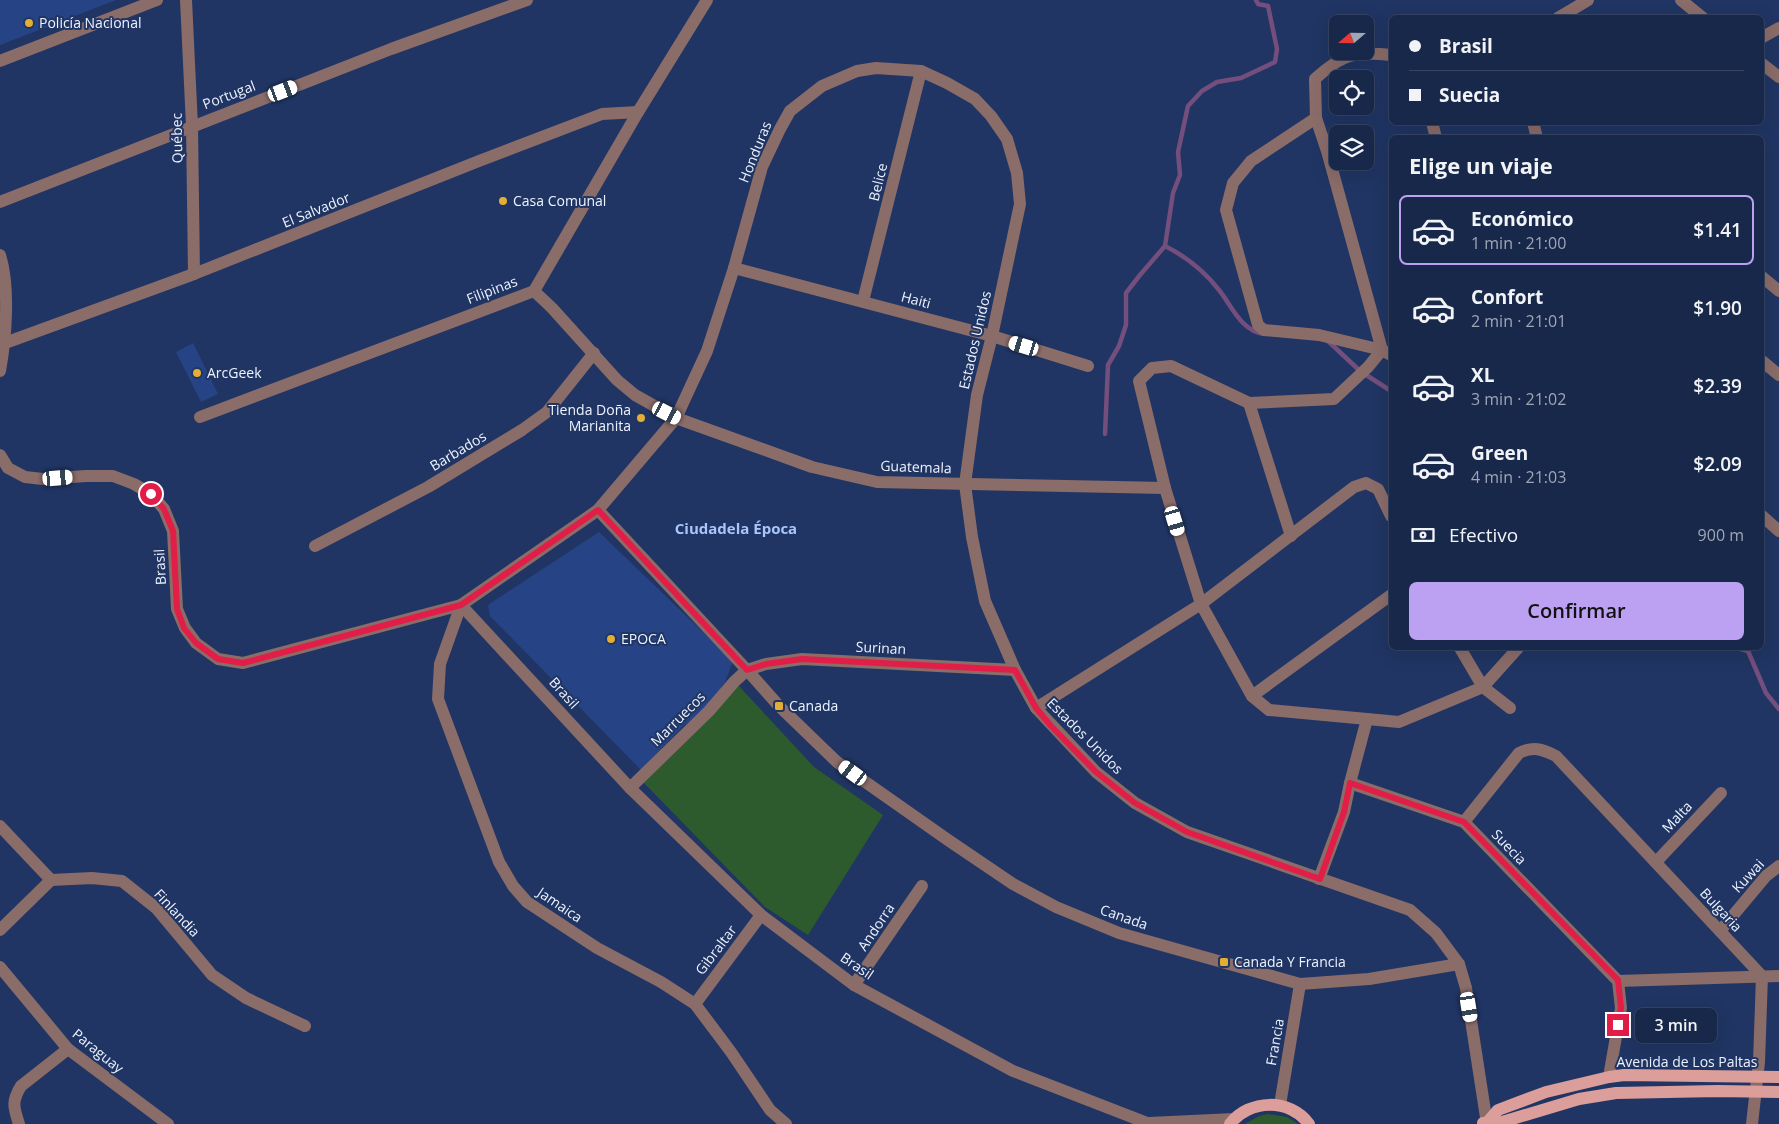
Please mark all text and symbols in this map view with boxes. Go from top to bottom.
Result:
place label: Policía Nacional [39,13,141,32]
north arrow [1329,15,1374,60]
map controls [1329,15,1374,170]
marker: Policía Nacional [23,17,35,29]
text: Brasil [1439,33,1493,59]
button: locate [1329,70,1374,115]
street label: Portugal [200,76,258,113]
car [266,79,299,103]
text: Suecia [1439,82,1500,108]
street label: Québec [167,112,186,163]
street label: Honduras [734,118,776,185]
button: layers [1329,125,1374,170]
text: Elige un viaje [1409,150,1553,180]
street label: Belice [864,161,891,203]
street label: El Salvador [279,187,353,232]
place label: Casa Comunal [513,191,606,210]
marker: Casa Comunal [497,195,509,207]
text: Económico [1471,206,1573,232]
icon: car [1411,208,1456,253]
text: $1.41 [1693,217,1742,243]
text: 1 min · 21:00 [1471,232,1566,254]
street label: Filipinas [464,271,520,308]
text: Confort [1471,284,1543,310]
street label: Haiti [899,286,933,313]
icon: car [1411,286,1456,331]
street label: Estados Unidos [954,288,995,391]
text: $1.90 [1693,295,1742,321]
text: 2 min · 21:01 [1471,310,1566,332]
car [1007,334,1040,358]
text: XL [1471,362,1494,388]
place label: ArcGeek [207,363,262,382]
icon: car [1411,364,1456,409]
marker: ArcGeek [191,367,203,379]
text: $2.39 [1693,373,1742,399]
text: 3 min · 21:02 [1471,388,1566,410]
place label: Tienda Doña Marianita [548,400,631,435]
car [650,400,683,426]
marker: Tienda Doña Marianita [635,412,647,424]
street label: Barbados [426,426,490,475]
text: Green [1471,440,1528,466]
icon: car [1411,442,1456,487]
text: $2.09 [1693,451,1742,477]
street label: Guatemala [880,456,952,477]
text: 4 min · 21:03 [1471,466,1566,488]
car [42,469,73,487]
route start [140,483,162,505]
car [1163,504,1186,538]
district label: Ciudadela Época [675,518,797,538]
icon: cash [1409,521,1437,549]
text: Efectivo [1449,522,1518,548]
text: 900 m [1698,524,1744,546]
street label: Brasil [149,548,170,586]
button: Confirmar [1409,582,1744,640]
place label: EPOCA [621,629,666,648]
marker: EPOCA [605,633,617,645]
street label: Surinan [855,637,907,658]
street label: Brasil [545,673,584,713]
street label: Marruecos [646,687,709,750]
street label: Estados Unidos [1043,693,1128,778]
place label: Canada [789,696,838,715]
marker: Canada [773,700,785,712]
car [836,758,869,788]
street label: Malta [1657,797,1696,837]
street label: Suecia [1488,825,1531,868]
street label: Kuwai [1727,855,1768,897]
street label: Jamaica [532,882,586,927]
street label: Bulgaria [1696,884,1747,936]
street label: Finlandia [150,885,204,941]
street label: Andorra [853,899,898,954]
street label: Canada [1098,900,1151,934]
street label: Gibraltar [691,921,741,979]
street label: Brasil [837,948,878,984]
place label: Canada Y Francia [1234,952,1346,971]
marker: Canada Y Francia [1218,956,1230,968]
car [1459,991,1478,1023]
callout: 3 min [1636,1008,1718,1042]
route end [1607,1014,1629,1036]
text: 3 min [1654,1014,1698,1036]
street label: Francia [1261,1017,1288,1067]
street label: Paraguay [69,1024,129,1078]
street label: Avenida de Los Paltas [1616,1052,1758,1071]

